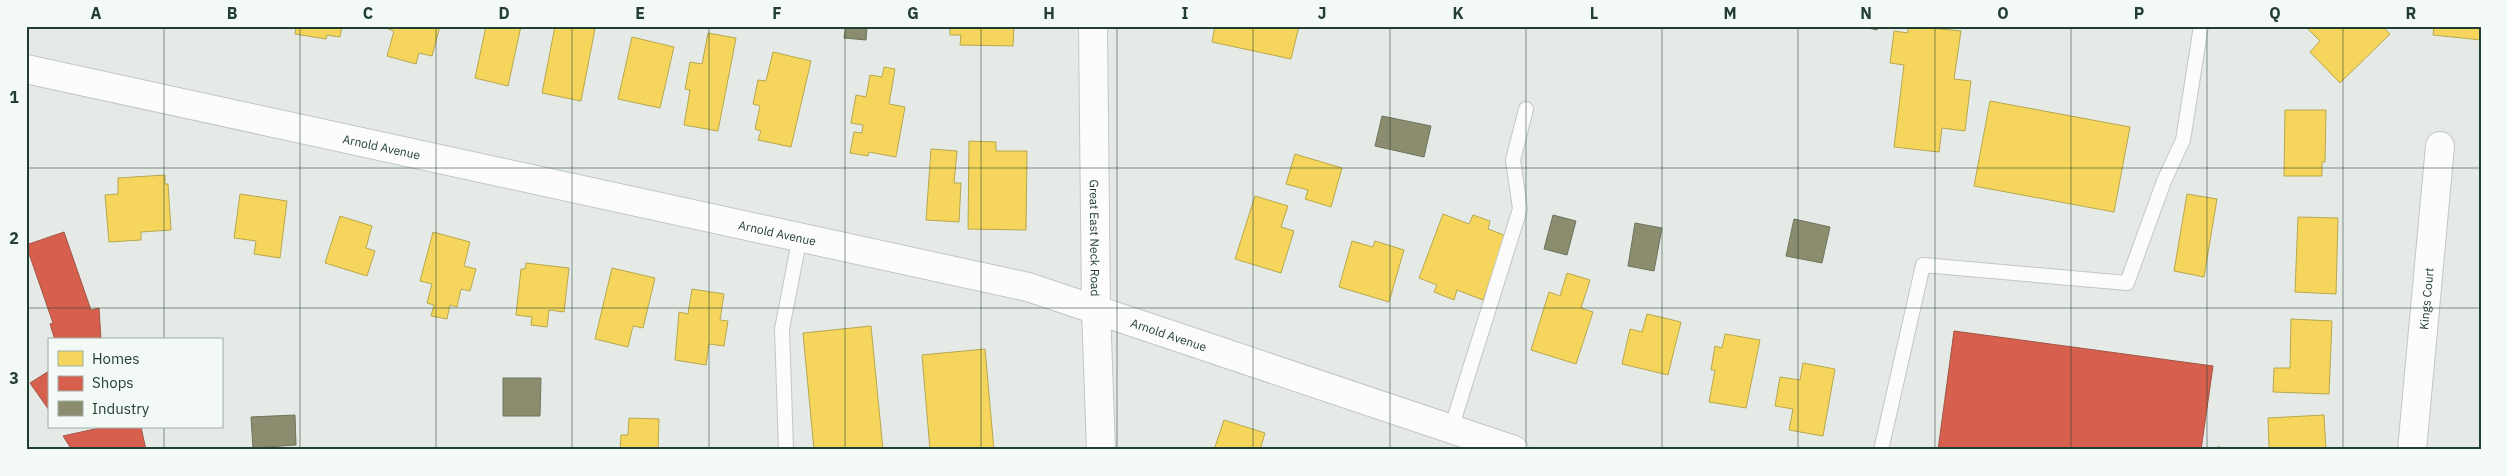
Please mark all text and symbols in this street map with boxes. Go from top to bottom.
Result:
text: A [91,3,102,23]
text: B [227,3,238,23]
text: C [363,3,373,23]
text: D [498,3,510,23]
text: E [635,3,645,23]
text: F [772,3,782,23]
text: G [907,3,919,23]
text: H [1043,3,1055,23]
text: I [1182,3,1189,23]
text: J [1318,3,1326,23]
text: K [1452,3,1464,23]
text: L [1590,3,1598,23]
text: M [1723,3,1737,23]
text: N [1860,3,1872,23]
text: O [1997,3,2009,23]
text: P [2134,3,2144,23]
text: Q [2269,3,2281,23]
text: R [2406,3,2417,23]
text: 1 [9,87,19,107]
street label: Arnold Avenue [342,131,422,162]
street label: Great East Neck Road [1087,179,1103,297]
street label: Arnold Avenue [737,217,818,248]
text: 2 [9,228,19,248]
street label: Kings Court [2416,267,2436,330]
street label: Arnold Avenue [1129,315,1209,354]
legend [48,338,222,428]
text: Homes [92,349,140,368]
text: 3 [9,368,19,388]
text: Shops [92,373,134,392]
text: Industry [92,399,150,418]

